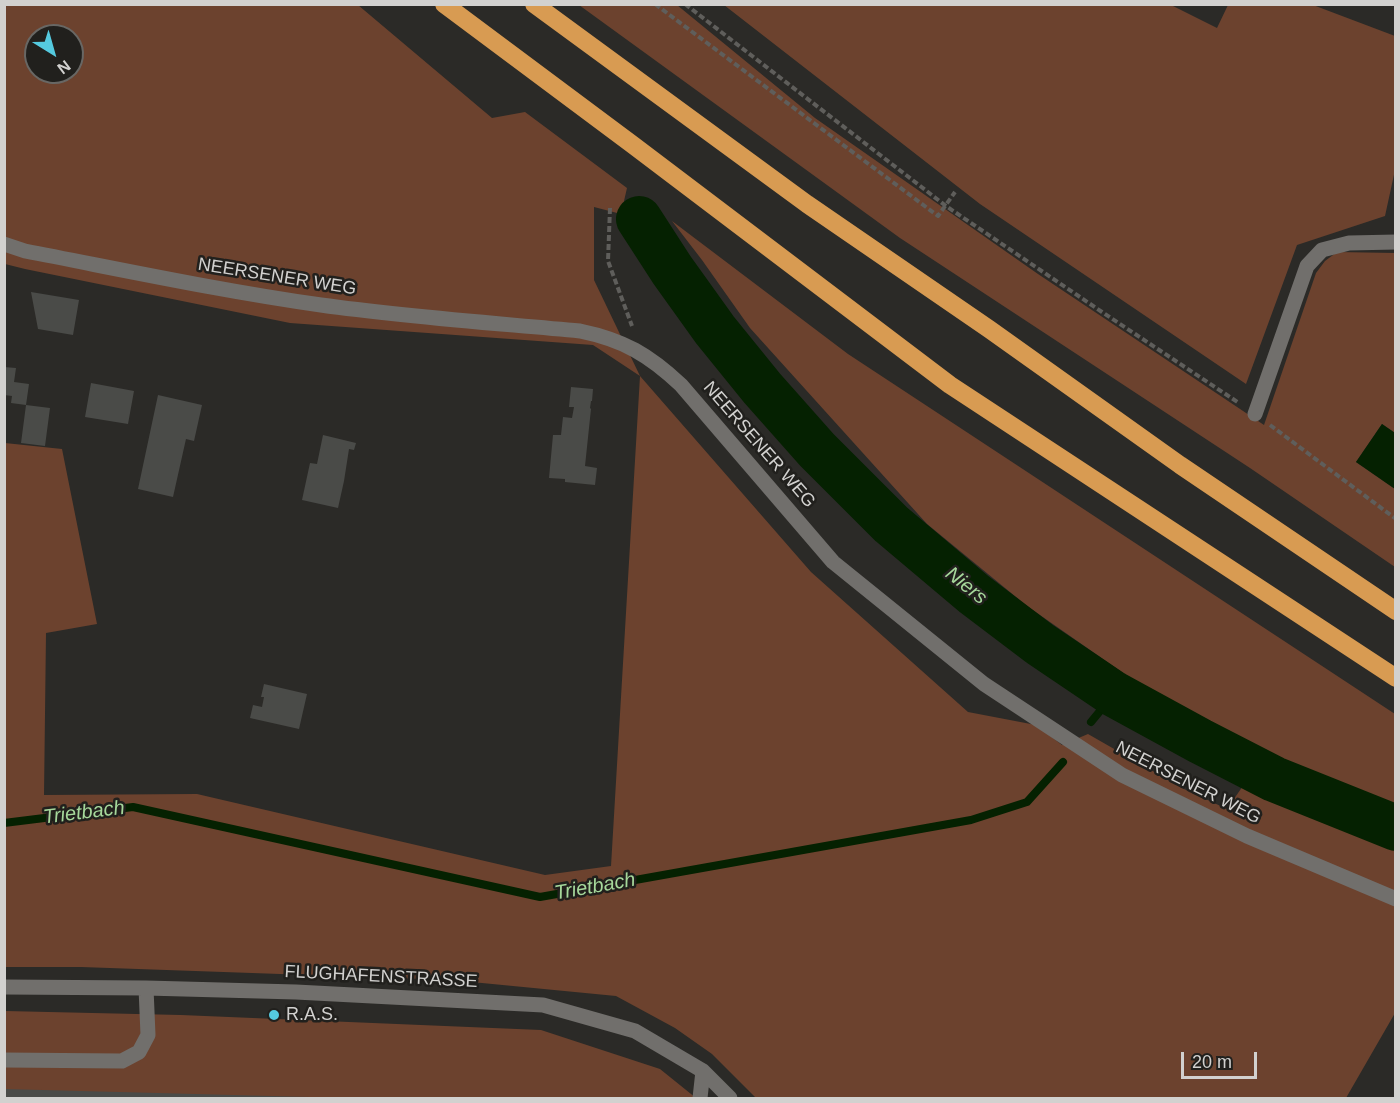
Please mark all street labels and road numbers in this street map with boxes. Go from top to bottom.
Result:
street label: NEERSENER WEG [196,254,358,300]
street label: NEERSENER WEG [698,378,820,512]
street label: NEERSENER WEG [1112,737,1264,829]
street label: FLUGHAFENSTRASSE [284,961,478,993]

